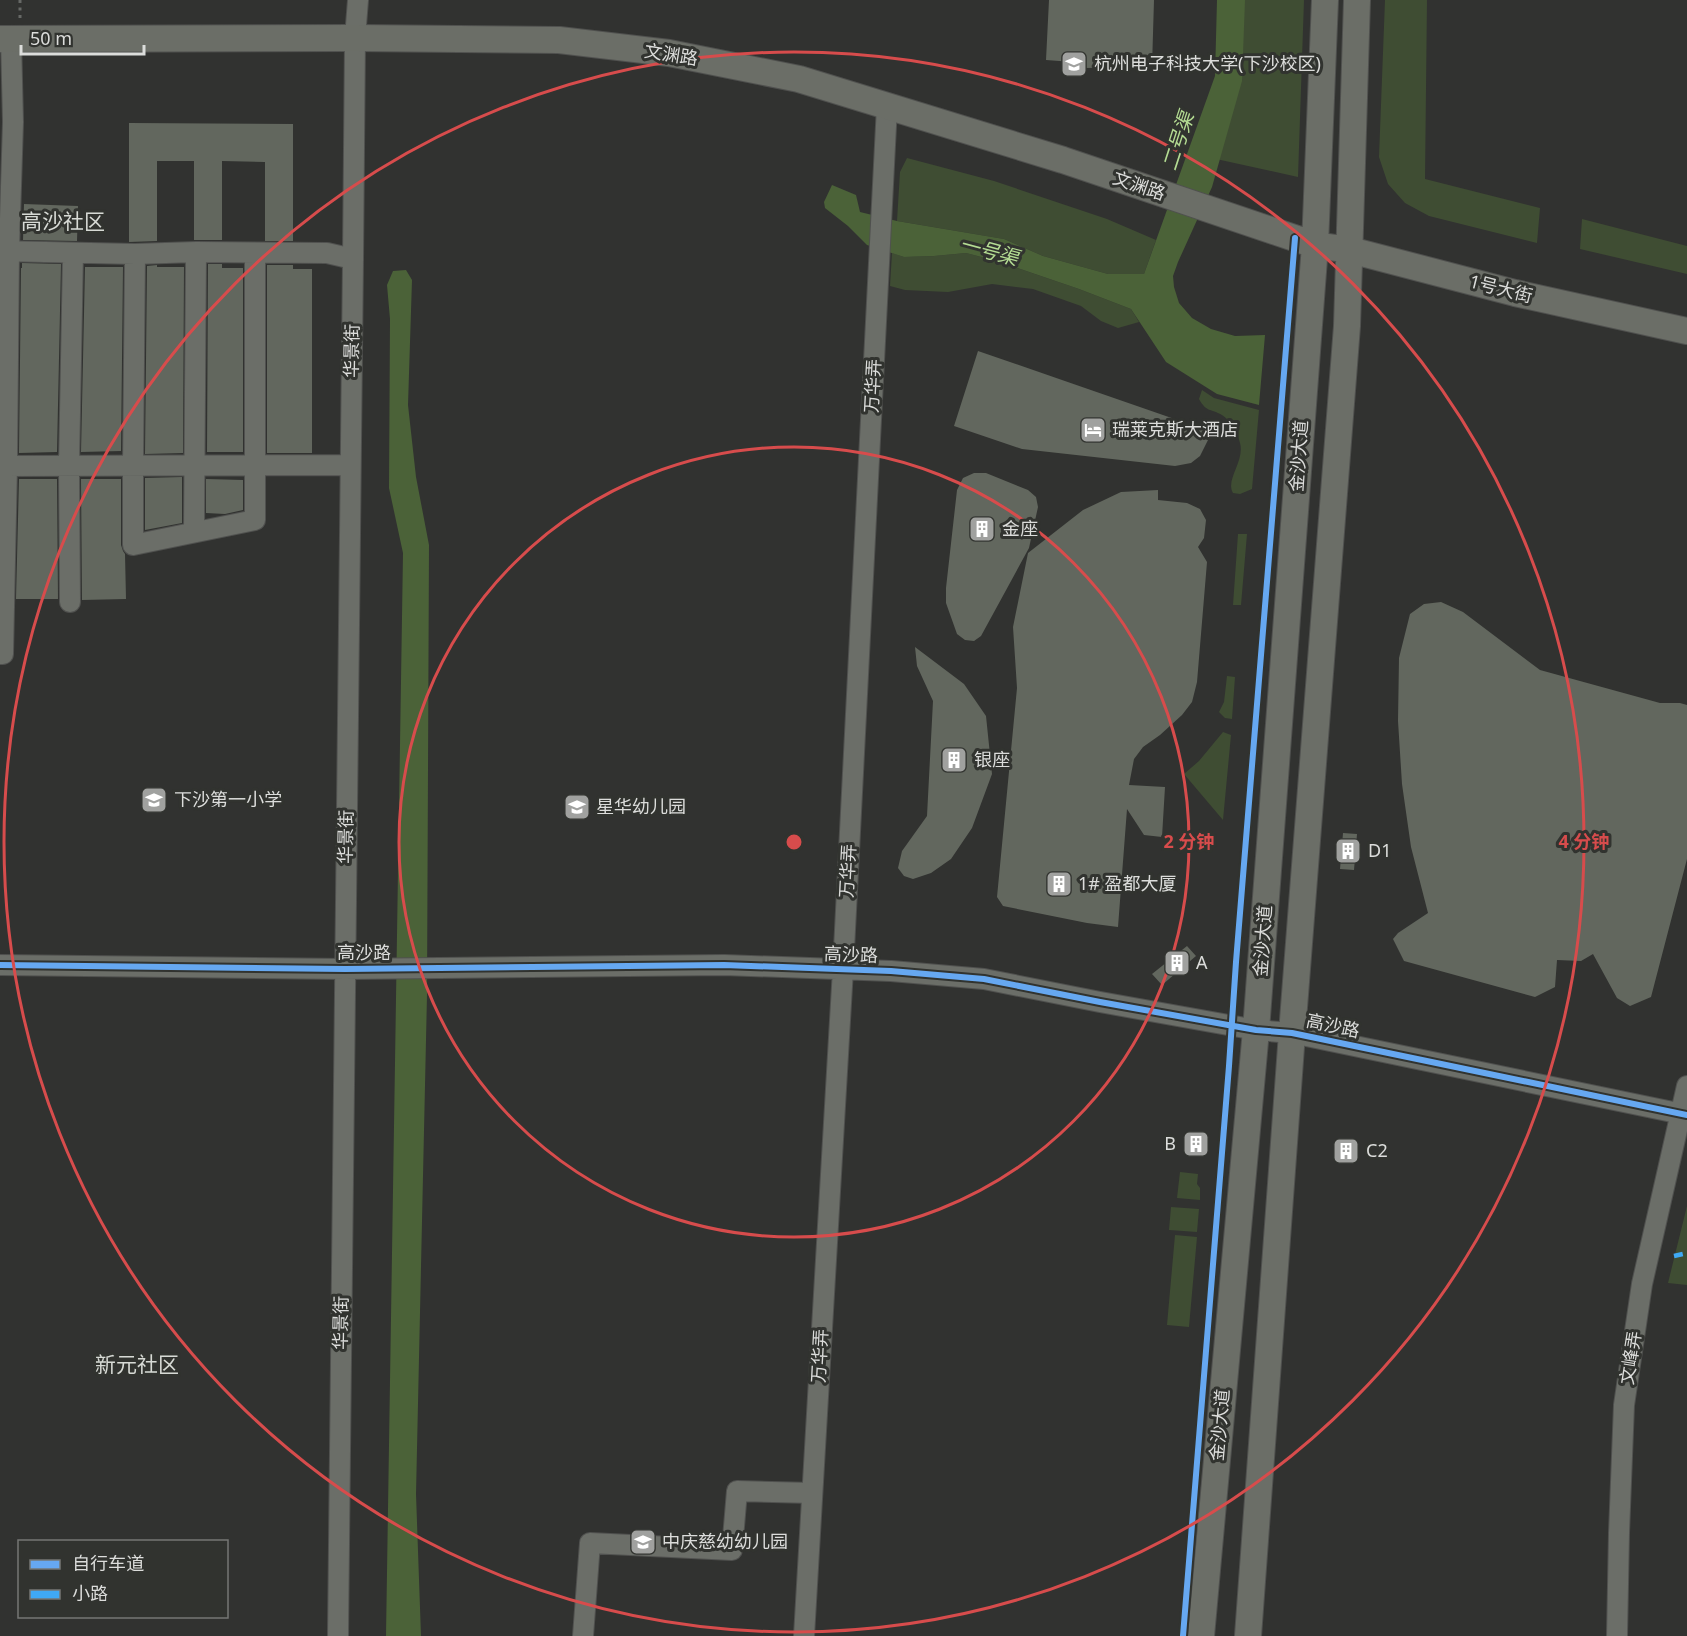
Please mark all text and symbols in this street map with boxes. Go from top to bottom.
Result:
scale bar [21,18,144,56]
text: 50 m [30,26,72,50]
street label: 文渊路 [643,38,700,70]
school or university icon: 杭州电子科技大学(下沙校区) [1059,49,1089,79]
place label: 杭州电子科技大学(下沙校区) [1094,51,1321,75]
water label: 二号渠 [1155,105,1201,174]
street label: 文渊路 [1110,165,1169,205]
district label: 高沙社区 [21,207,105,235]
water label: 一号渠 [957,230,1024,272]
street label: 1号大街 [1467,269,1535,307]
street label: 华景街 [339,324,363,378]
street label: 万华弄 [859,358,885,414]
hotel icon: 瑞莱克斯大酒店 [1078,415,1108,445]
place label: 瑞莱克斯大酒店 [1112,417,1238,441]
street label: 金沙大道 [1284,419,1312,493]
building icon: 金座 [967,514,997,544]
place label: 金座 [1002,516,1038,540]
building icon: 银座 [939,745,969,775]
place label: 银座 [974,747,1010,771]
school or university icon: 下沙第一小学 [139,785,169,815]
place label: 下沙第一小学 [174,787,282,811]
school or university icon: 星华幼儿园 [562,792,592,822]
place label: 星华幼儿园 [596,794,686,818]
street label: 华景街 [333,810,357,864]
text: 2 分钟 [1164,829,1214,853]
text: 4 分钟 [1559,829,1609,853]
centre of rings [784,832,804,852]
building icon: D1 [1333,836,1363,866]
place label: D1 [1368,838,1391,862]
street label: 万华弄 [834,843,860,899]
building icon: 1# 盈都大厦 [1044,869,1074,899]
place label: 1# 盈都大厦 [1078,871,1177,895]
street label: 金沙大道 [1248,904,1276,978]
street label: 高沙路 [337,940,391,964]
street label: 高沙路 [824,941,878,967]
building icon: A [1162,948,1192,978]
place label: A [1196,950,1208,974]
street label: 高沙路 [1304,1008,1362,1042]
building icon: B [1181,1129,1211,1159]
place label: B [1164,1131,1176,1155]
building icon: C2 [1331,1136,1361,1166]
place label: C2 [1366,1138,1388,1162]
street label: 华景街 [328,1296,352,1350]
street label: 万华弄 [806,1328,832,1384]
street label: 文峰弄 [1614,1329,1646,1386]
district label: 新元社区 [95,1350,179,1378]
street label: 金沙大道 [1204,1388,1234,1462]
school or university icon: 中庆慈幼幼儿园 [628,1527,658,1557]
place label: 中庆慈幼幼儿园 [662,1529,788,1553]
legend [18,1540,228,1618]
text: 自行车道 [72,1551,144,1575]
text: 小路 [72,1581,108,1605]

